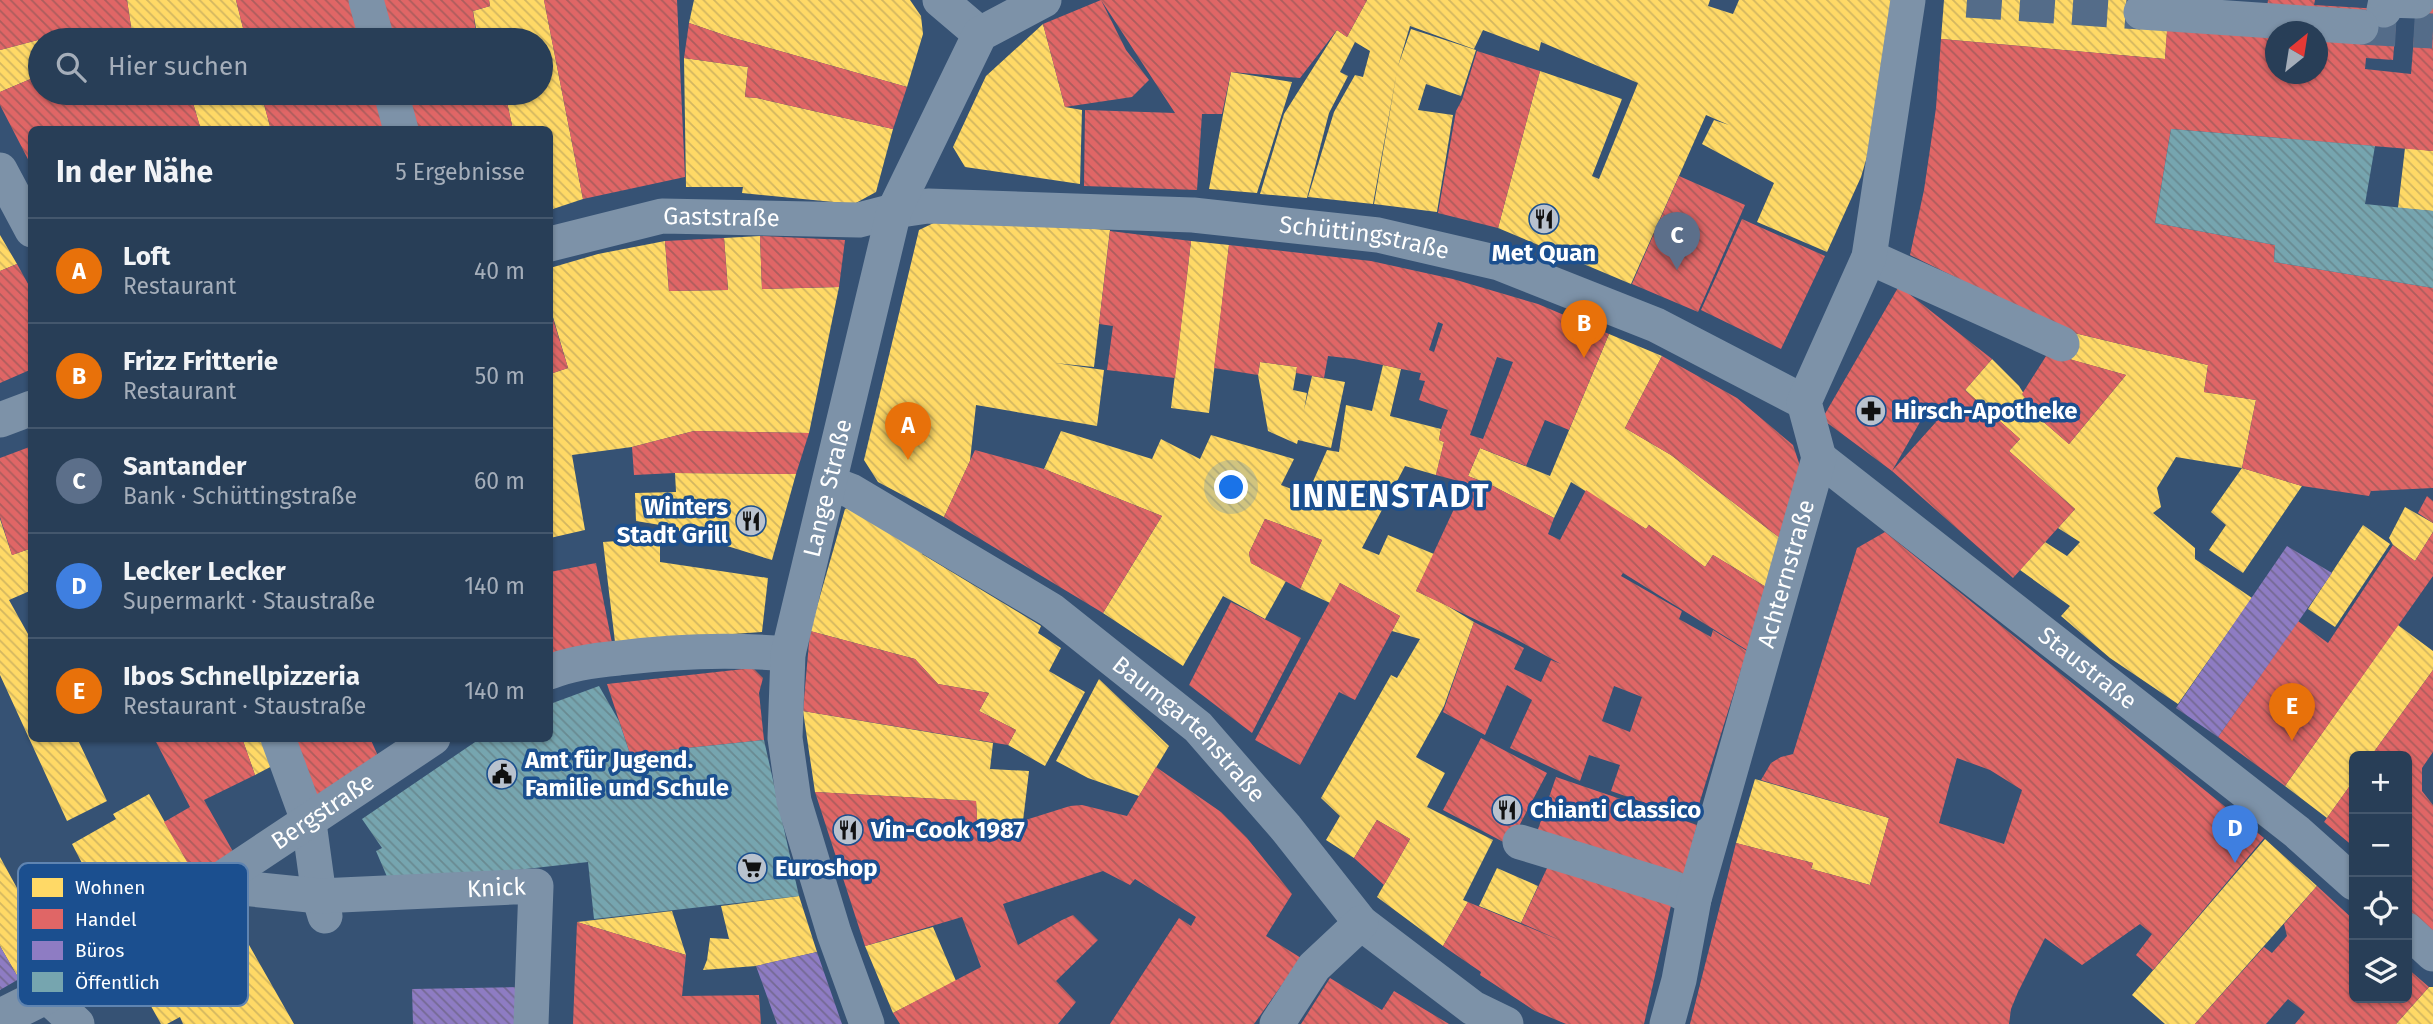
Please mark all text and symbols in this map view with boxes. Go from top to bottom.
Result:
north arrow [2265,21,2328,84]
search box [28,28,553,105]
icon: search [52,48,90,86]
text: Hier suchen [108,51,248,82]
text: In der Nähe [56,154,213,190]
text: 5 Ergebnisse [395,158,525,186]
street label: Gaststraße [663,202,780,232]
restaurant icon: Met Quan [1527,202,1561,236]
street label: Schüttingstraße [1278,210,1452,265]
pin: C [1654,212,1700,270]
place label: Met Quan [1492,239,1596,267]
text: Loft [123,241,170,272]
text: A [72,257,86,285]
text: 40 m [474,257,525,285]
text: Restaurant [123,272,236,300]
pin: B [1561,300,1607,358]
text: Frizz Fritterie [123,346,278,377]
text: B [72,362,86,390]
text: 50 m [475,362,525,390]
text: Restaurant [123,377,236,405]
pharmacy icon: Hirsch-Apotheke [1854,394,1888,428]
place label: Hirsch-Apotheke [1894,397,2078,425]
pin: A [885,402,931,460]
street label: Lange Straße [798,416,858,560]
text: Santander [123,451,246,482]
text: C [72,467,86,495]
text: 60 m [474,467,525,495]
your location [1214,470,1248,504]
district label: INNENSTADT [1291,477,1491,515]
text: Bank · Schüttingstraße [123,482,357,510]
place label: Winters Stadt Grill [617,493,729,549]
street label: Achternstraße [1752,496,1820,651]
restaurant icon: Winters Stadt Grill [734,504,768,538]
text: Lecker Lecker [123,556,286,587]
text: D [72,572,86,600]
text: 140 m [464,572,525,600]
text: Supermarkt · Staustraße [123,587,375,615]
street label: Staustraße [2033,621,2142,715]
street label: Baumgartenstraße [1107,650,1271,808]
text: Ibos Schnellpizzeria [123,661,360,692]
text: E [73,677,85,705]
text: 140 m [464,677,525,705]
pin: E [2269,683,2315,741]
text: Restaurant · Staustraße [123,692,366,720]
place label: Amt für Jugend. Familie und Schule [524,746,729,802]
map controls [2349,751,2412,1003]
button: + [2349,751,2412,814]
public building icon: Amt für Jugend. Familie und Schule [485,757,519,791]
street label: Bergstraße [266,767,379,856]
restaurant icon: Chianti Classico [1490,793,1524,827]
place label: Chianti Classico [1530,796,1701,824]
pin: D [2212,805,2258,863]
restaurant icon: Vin-Cook 1987 [831,813,865,847]
button: − [2349,814,2412,877]
place label: Vin-Cook 1987 [870,816,1025,844]
supermarket icon: Euroshop [735,851,769,885]
place label: Euroshop [775,854,878,882]
legend [18,863,248,1006]
street label: Knick [466,872,527,903]
text: Wohnen [75,876,145,899]
button: locate [2349,877,2412,940]
text: Handel [75,908,137,931]
text: Büros [75,939,124,962]
button: layers [2349,940,2412,1003]
text: Öffentlich [75,971,160,994]

